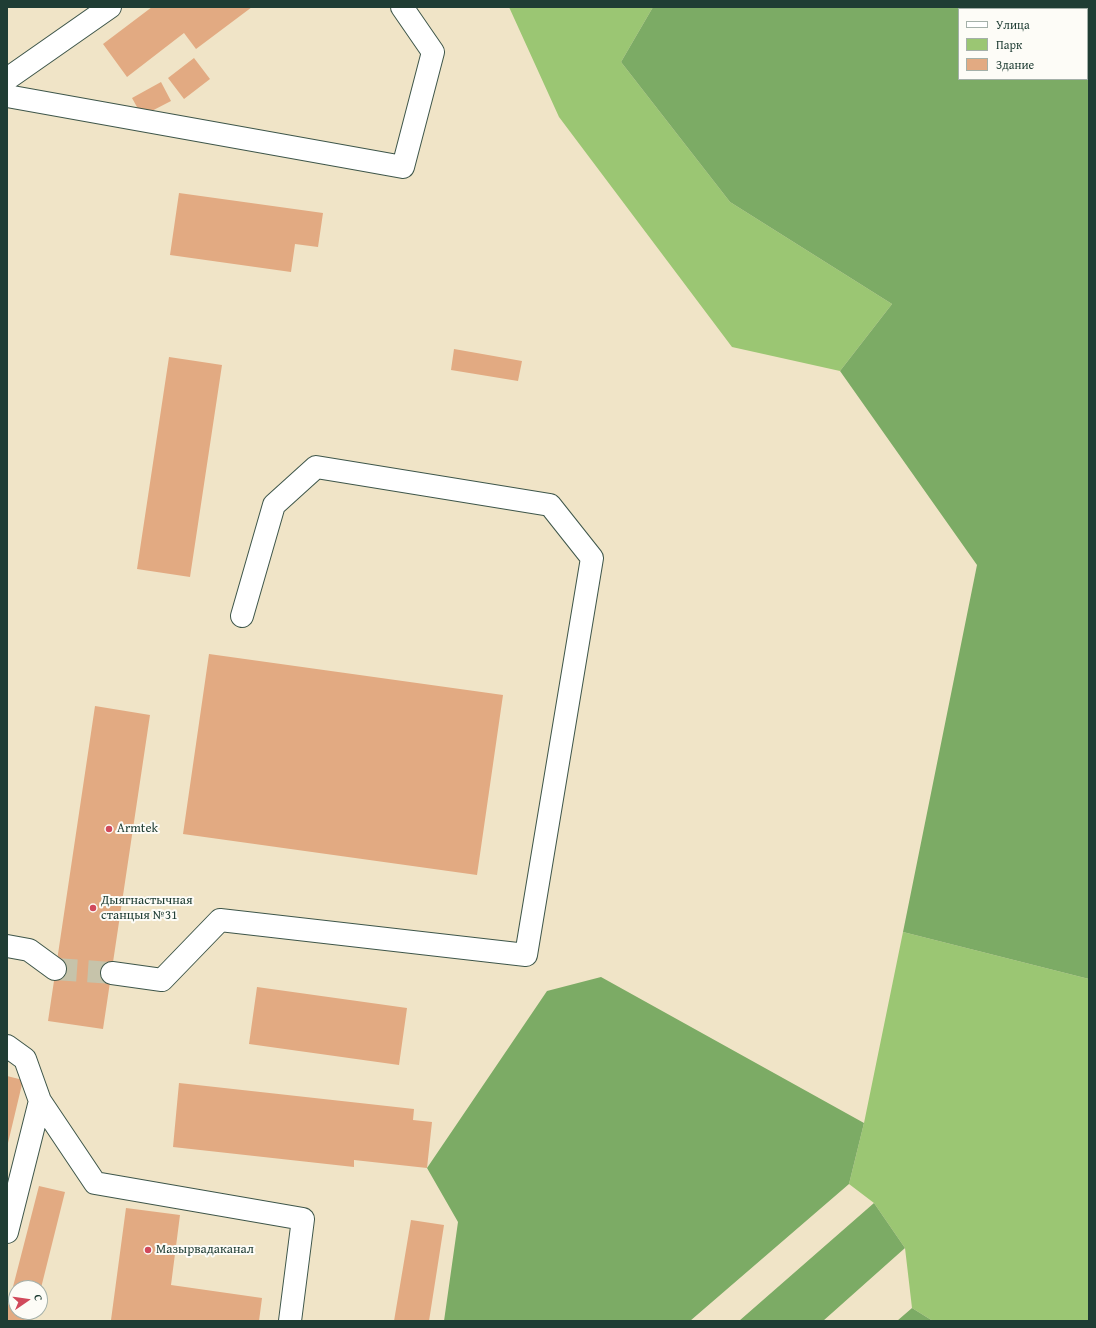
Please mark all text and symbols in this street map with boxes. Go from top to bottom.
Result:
legend [958,8,1088,80]
text: Улица [996,16,1030,33]
text: Парк [996,36,1022,53]
text: Здание [996,56,1034,73]
place label: Armtek [117,821,158,837]
marker: Armtek [104,824,114,834]
place label: Дыягнастычная станцыя №31 [101,893,193,924]
marker: Дыягнастычная станцыя №31 [88,903,98,913]
place label: Мазырвадаканал [156,1242,254,1258]
marker: Мазырвадаканал [143,1245,153,1255]
north arrow [8,1280,48,1320]
text: С [30,1293,47,1302]

